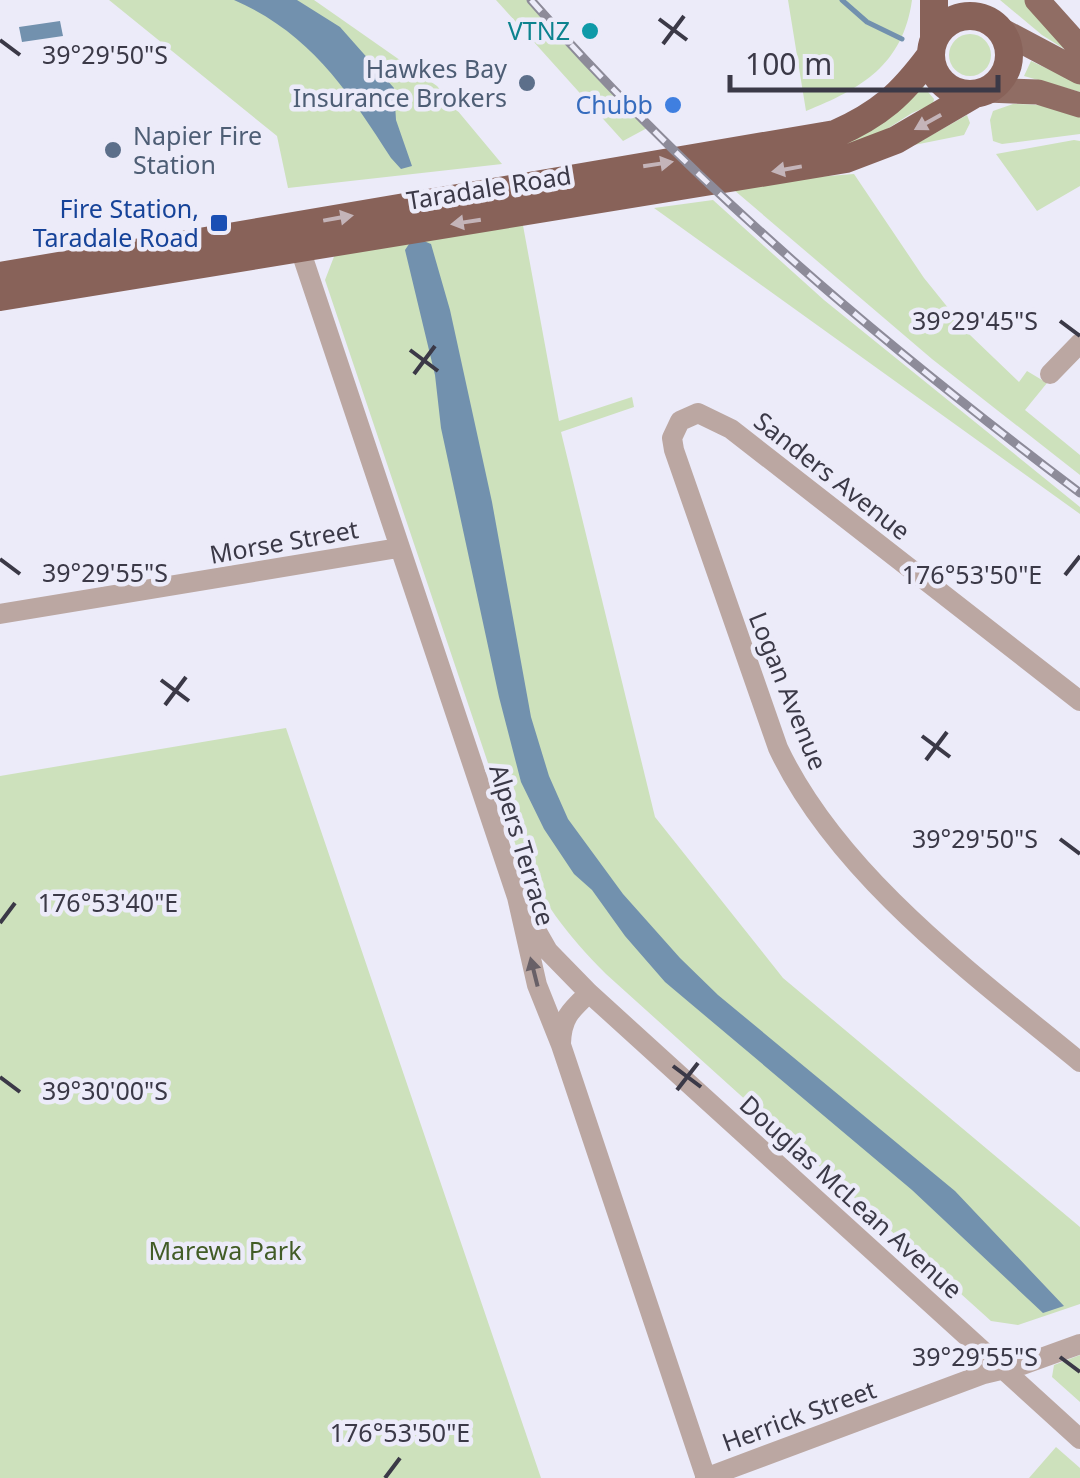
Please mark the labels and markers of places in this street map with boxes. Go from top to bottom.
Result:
place label: VTNZ [508,13,570,47]
marker: VTNZ [579,20,601,42]
place label: Hawkes Bay Insurance Brokers [293,51,507,114]
marker: Hawkes Bay Insurance Brokers [516,72,538,94]
place label: Chubb [576,87,653,121]
marker: Chubb [662,94,684,116]
place label: Napier Fire Station [133,118,262,181]
marker: Napier Fire Station [102,139,124,161]
place label: Fire Station, Taradale Road [33,191,199,254]
marker: Fire Station, Taradale Road [208,212,230,234]

